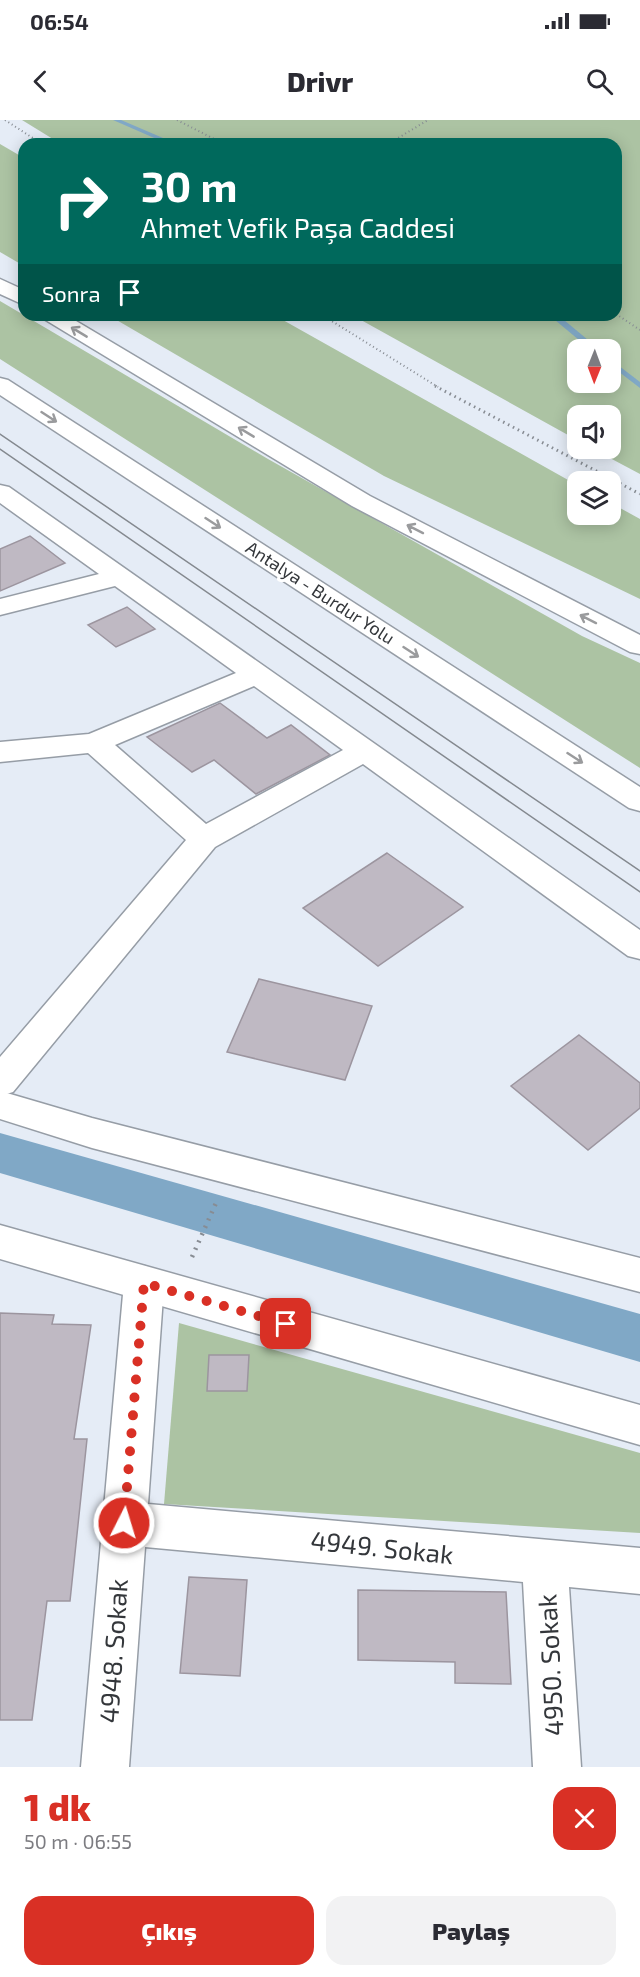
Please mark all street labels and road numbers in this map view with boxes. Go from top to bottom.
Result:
street label: Antalya - Burdur Yolu [242,536,399,649]
street label: 4949. Sokak [309,1524,455,1569]
street label: 4948. Sokak [92,1578,133,1724]
street label: 4950. Sokak [530,1593,569,1737]

